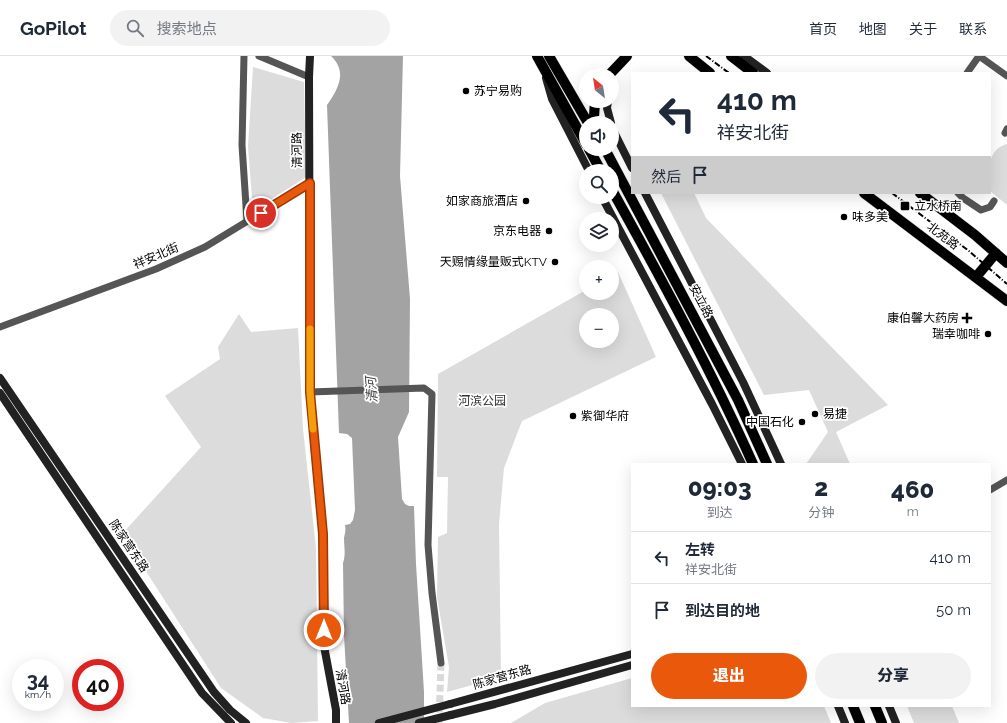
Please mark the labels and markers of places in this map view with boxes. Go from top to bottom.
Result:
place label: 苏宁易购 [474,84,522,98]
marker: 苏宁易购 [461,86,471,96]
place label: 如家商旅酒店 [446,194,518,208]
pin [244,196,278,230]
marker: 如家商旅酒店 [521,196,531,206]
place label: 立水桥南 [914,199,962,213]
marker: 立水桥南 [899,200,911,212]
place label: 味多美 [852,210,888,224]
marker: 味多美 [839,212,849,222]
place label: 京东电器 [493,224,541,238]
marker: 京东电器 [544,226,554,236]
place label: 天赐情缘量贩式KTV [440,255,547,269]
marker: 天赐情缘量贩式KTV [550,257,560,267]
place label: 康伯馨大药房 [887,311,959,325]
marker: 康伯馨大药房 [962,313,972,323]
place label: 瑞幸咖啡 [932,327,980,341]
marker: 瑞幸咖啡 [983,329,993,339]
place label: 易捷 [823,407,847,421]
place label: 紫御华府 [581,409,629,423]
marker: 易捷 [810,409,820,419]
marker: 紫御华府 [568,411,578,421]
place label: 中国石化 [746,415,794,429]
marker: 中国石化 [797,417,807,427]

